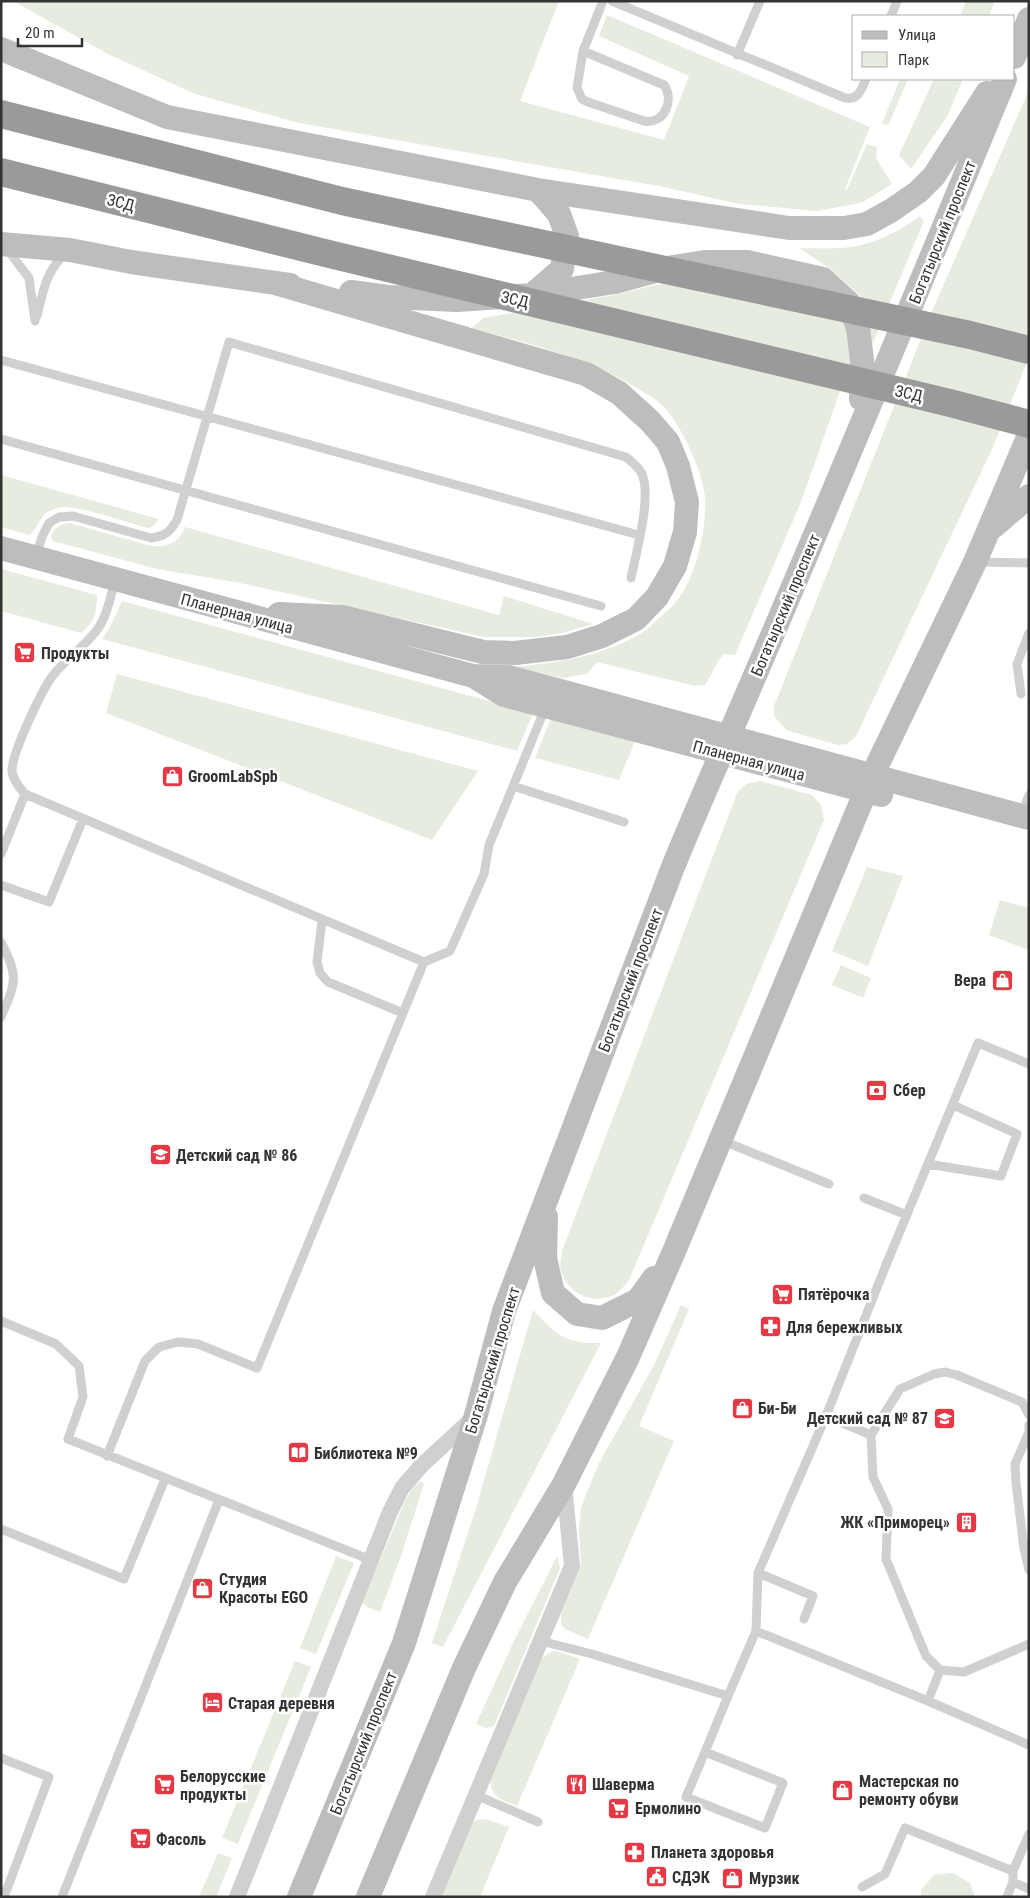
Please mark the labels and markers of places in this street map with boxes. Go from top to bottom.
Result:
supermarket icon: Продукты [13,641,37,665]
place label: Продукты [41,644,109,663]
shop icon: GroomLabSpb [160,764,184,788]
place label: GroomLabSpb [188,767,278,786]
shop icon: Вера [990,968,1014,992]
place label: Вера [954,971,986,990]
bank icon: Сбер [865,1078,889,1102]
place label: Сбер [893,1081,926,1100]
school or university icon: Детский сад № 86 [148,1143,172,1167]
place label: Детский сад № 86 [176,1146,297,1165]
supermarket icon: Пятёрочка [770,1282,794,1306]
place label: Пятёрочка [798,1285,870,1304]
pharmacy icon: Для бережливых [758,1315,782,1339]
place label: Для бережливых [786,1318,903,1337]
shop icon: Би-Би [730,1396,754,1420]
place label: Би-Би [758,1399,797,1418]
school or university icon: Детский сад № 87 [932,1406,956,1430]
place label: Детский сад № 87 [807,1409,928,1428]
library icon: Библиотека №9 [286,1441,310,1465]
place label: Библиотека №9 [314,1444,418,1463]
building icon: ЖК «Приморец» [954,1510,978,1534]
place label: ЖК «Приморец» [840,1513,950,1532]
place label: Студия Красоты EGO [219,1570,308,1607]
shop icon: Студия Красоты EGO [191,1576,215,1600]
hotel icon: Старая деревня [200,1691,224,1715]
place label: Старая деревня [228,1694,335,1713]
place label: Белорусские продукты [180,1767,266,1804]
restaurant icon: Шаверма [564,1772,588,1796]
place label: Мастерская по ремонту обуви [859,1772,959,1809]
supermarket icon: Белорусские продукты [152,1773,176,1797]
place label: Шаверма [592,1775,655,1794]
shop icon: Мастерская по ремонту обуви [831,1778,855,1802]
supermarket icon: Ермолино [607,1796,631,1820]
place label: Ермолино [635,1799,701,1818]
supermarket icon: Фасоль [128,1827,152,1851]
place label: Фасоль [156,1830,206,1849]
pharmacy icon: Планета здоровья [623,1840,647,1864]
place label: Планета здоровья [651,1843,774,1862]
public building icon: СДЭК [644,1865,668,1889]
shop icon: Мурзик [721,1866,745,1890]
place label: СДЭК [672,1868,711,1887]
place label: Мурзик [749,1869,799,1888]

